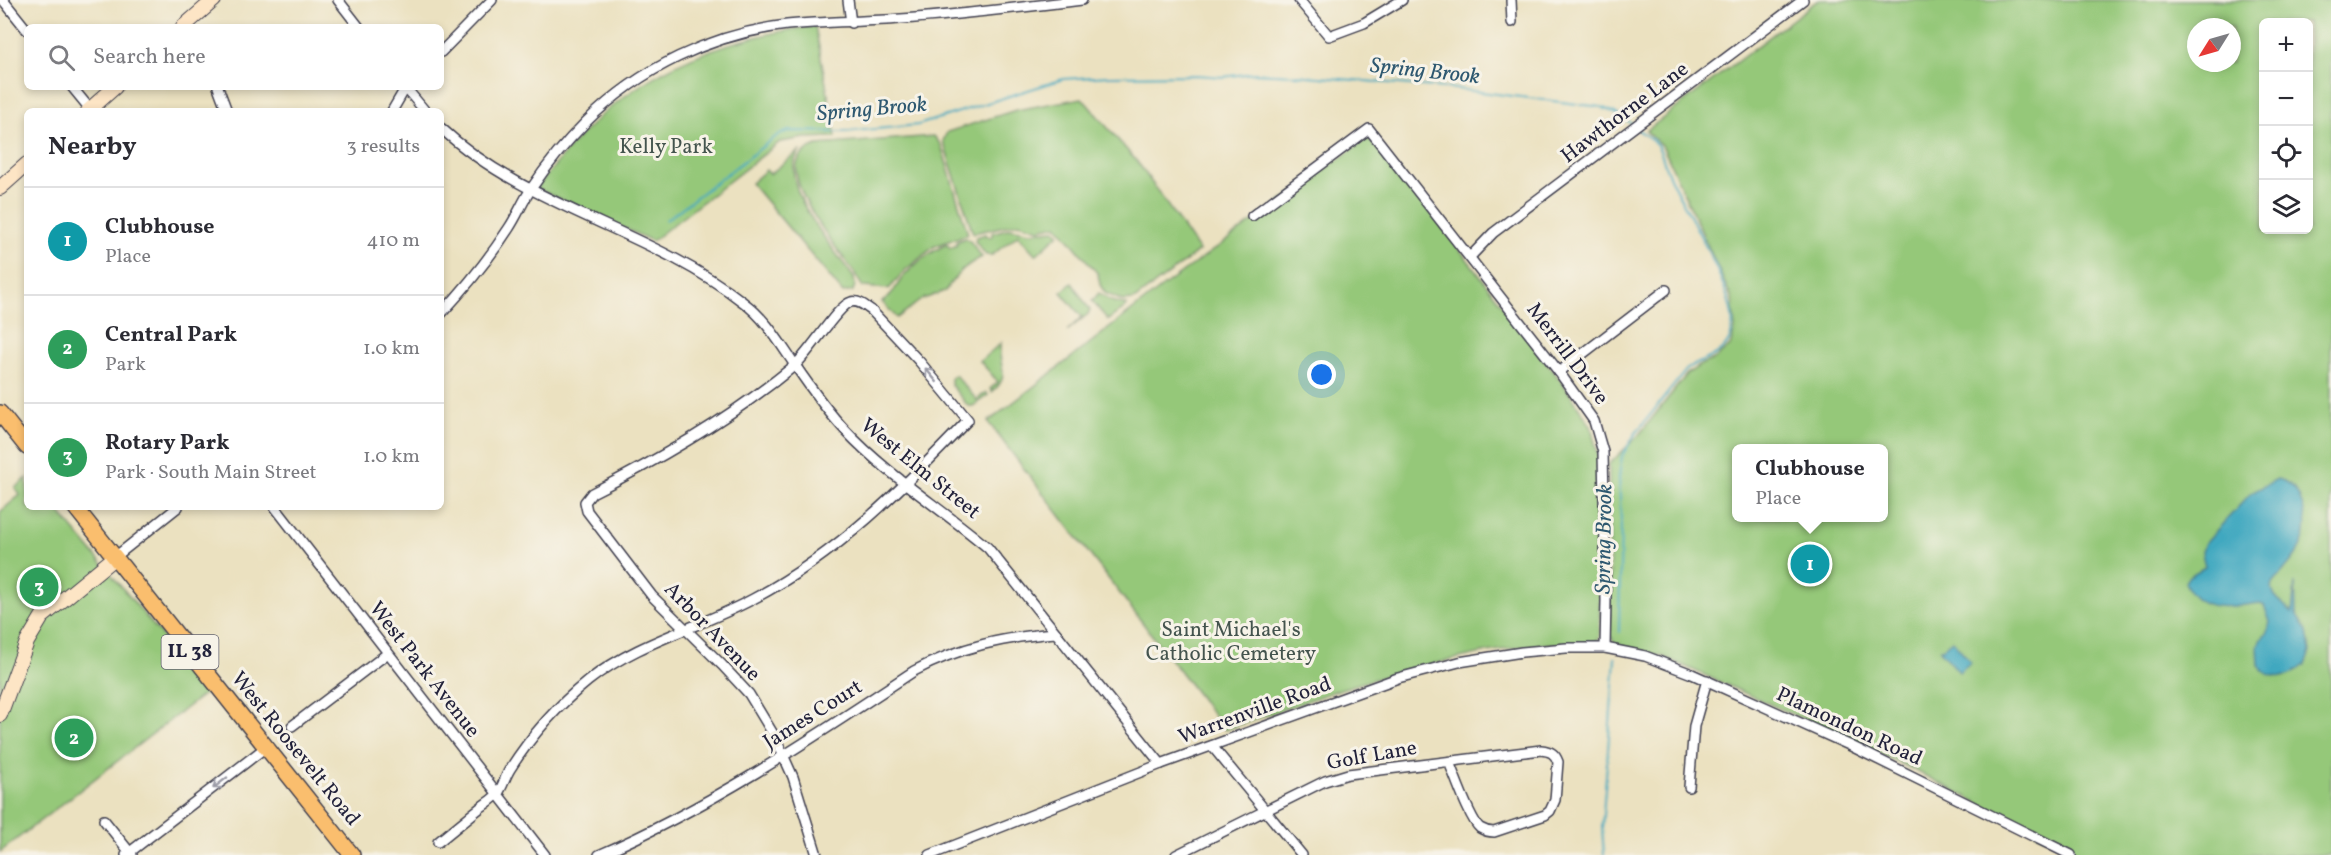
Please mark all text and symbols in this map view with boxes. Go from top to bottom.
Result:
north arrow [2187,18,2241,72]
map controls [2259,18,2313,234]
button: + [2259,18,2313,72]
search box [24,24,444,90]
icon: search [45,41,78,74]
text: Search here [93,42,206,73]
water label: Spring Brook [1369,51,1481,93]
street label: Hawthorne Lane [1555,55,1695,171]
button: − [2259,72,2313,126]
water label: Spring Brook [816,90,928,130]
button: locate [2259,126,2313,180]
text: Nearby [48,129,137,165]
text: 3 results [346,133,420,161]
park label: Kelly Park [619,133,713,162]
button: layers [2259,180,2313,234]
text: Clubhouse [105,212,215,243]
text: 1 [63,227,72,255]
text: 410 m [367,227,420,255]
text: Place [105,243,151,271]
street label: Merrill Drive [1519,297,1615,411]
text: Central Park [105,320,237,351]
text: 2 [62,335,73,363]
text: 1.0 km [363,335,420,363]
text: Park [105,351,146,379]
your location [1307,360,1336,389]
one-way arrow [924,367,937,383]
street label: West Elm Street [854,412,986,526]
text: Rotary Park [105,428,230,459]
text: 3 [62,443,73,471]
text: 1.0 km [363,443,420,471]
popup [1732,444,1888,522]
text: Clubhouse [1755,454,1865,485]
text: Park · South Main Street [105,459,317,487]
water label: Spring Brook [1589,484,1621,594]
text: Place [1755,485,1801,513]
pin: 1 [1790,542,1830,586]
pin: 3 [20,564,58,610]
street label: Arbor Avenue [657,576,767,688]
street label: West Park Avenue [362,596,486,744]
park label: Saint Michael's Catholic Cemetery [1146,616,1317,669]
road number: IL 38 [162,635,219,669]
street label: West Roosevelt Road [224,666,366,832]
street label: Warrenville Road [1174,670,1336,752]
street label: James Court [758,673,868,757]
street label: Plamondon Road [1771,680,1927,774]
pin: 2 [54,716,94,760]
street label: Golf Lane [1325,734,1419,778]
one-way arrow [212,776,228,789]

